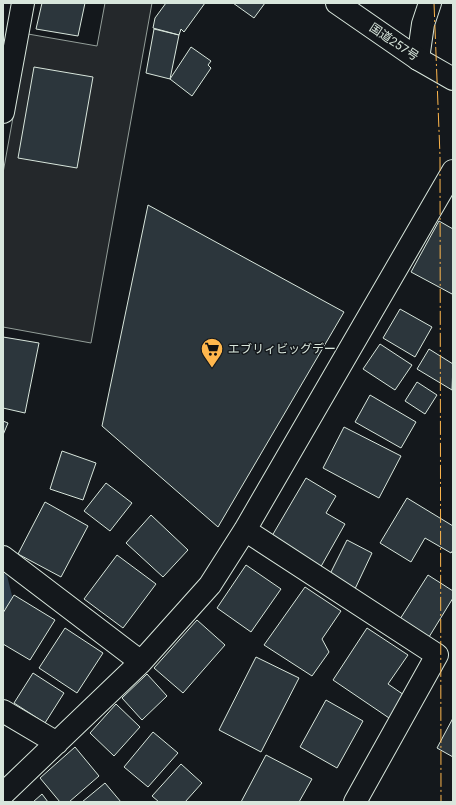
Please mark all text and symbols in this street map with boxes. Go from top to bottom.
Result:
street label: 国道257号 [367,20,421,64]
supermarket icon: エブリィビッグデー [199,336,225,369]
place label: エブリィビッグデー [228,342,336,356]

